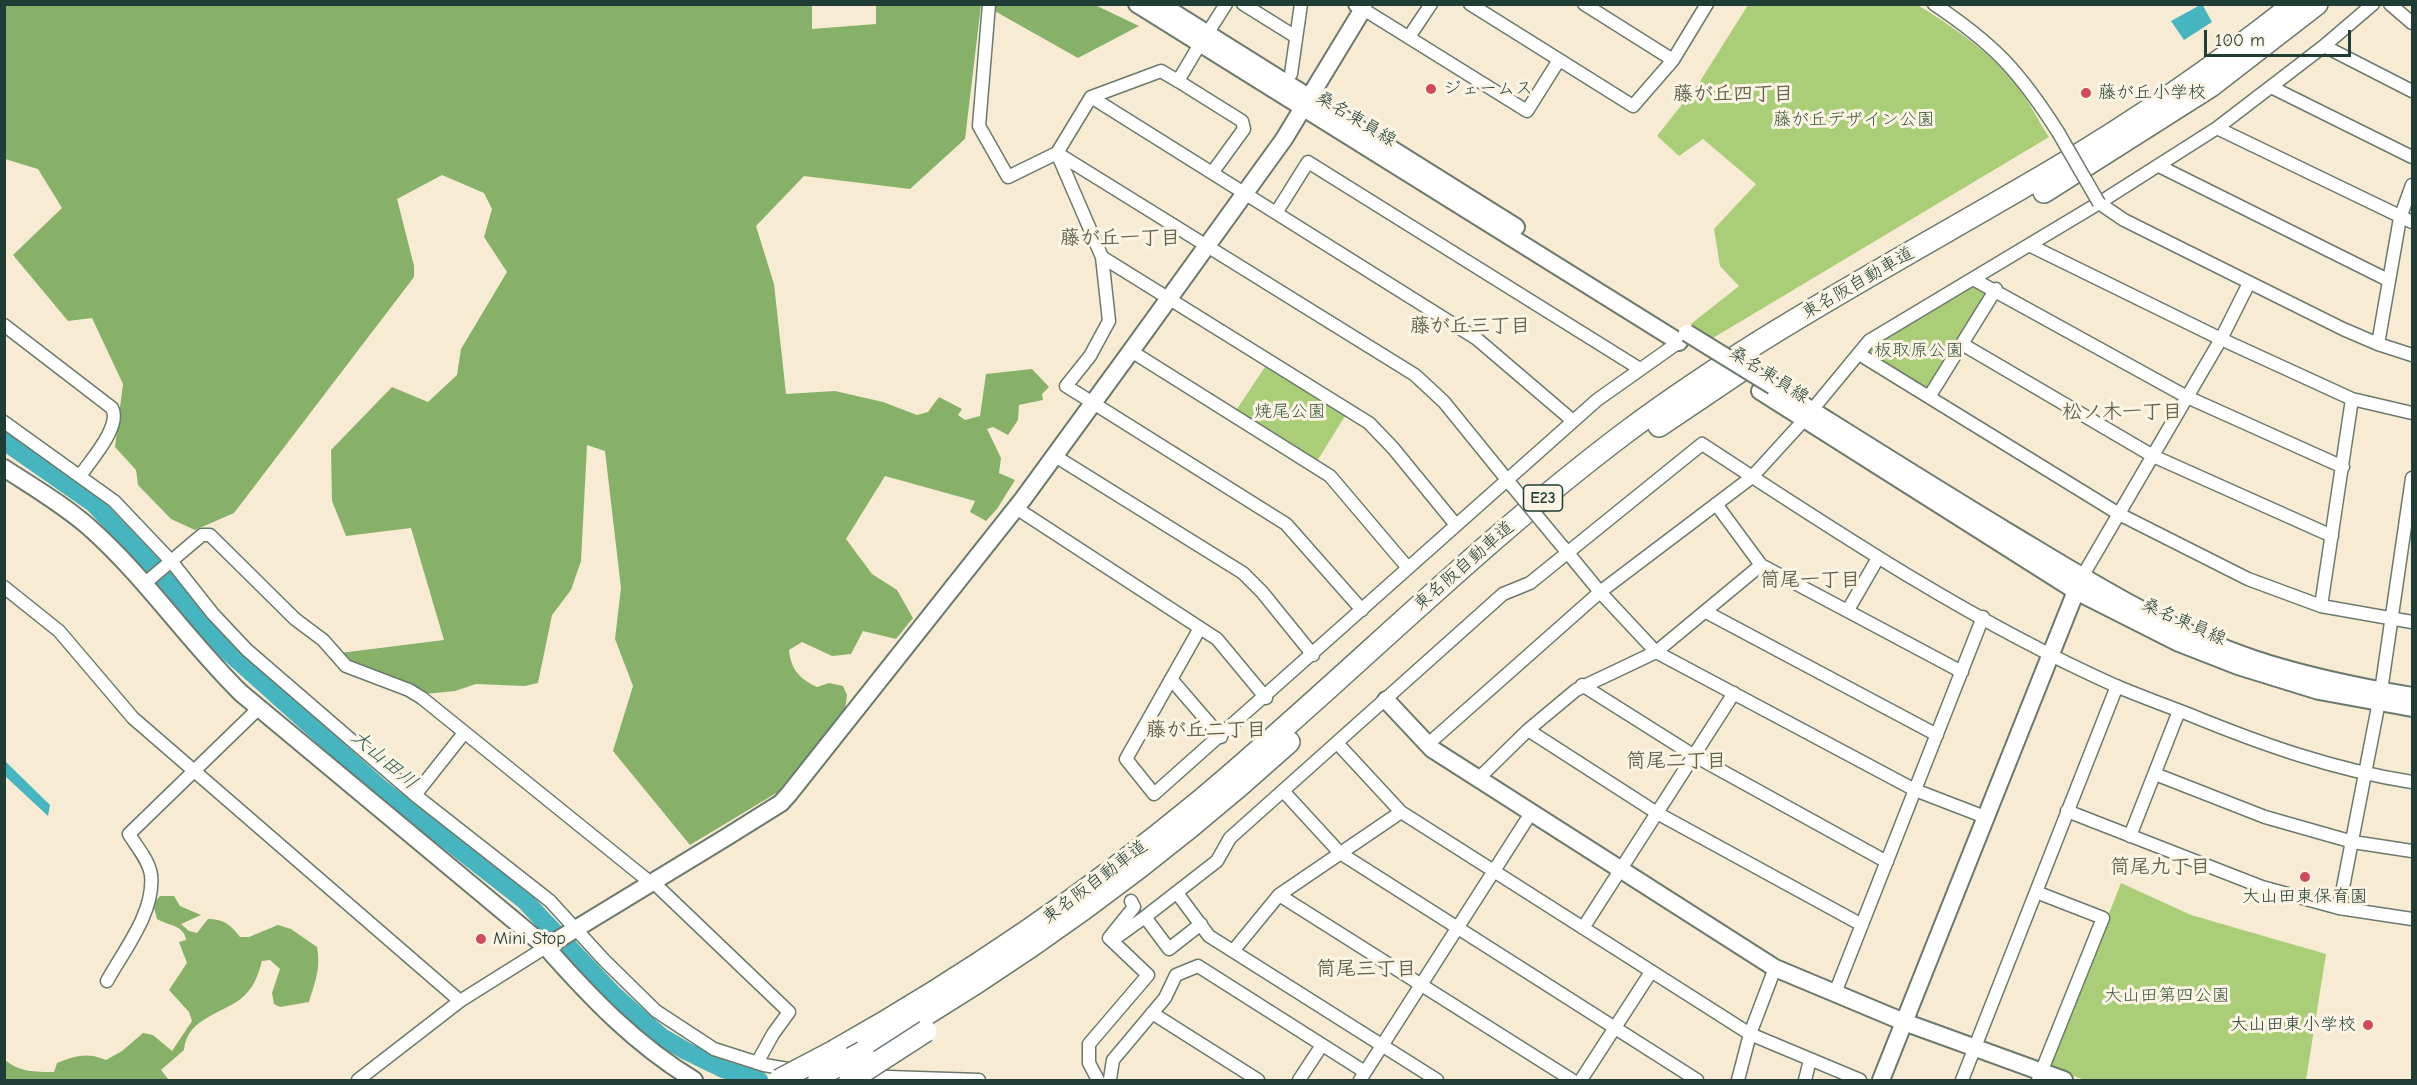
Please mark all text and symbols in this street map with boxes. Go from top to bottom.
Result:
scale bar [2207,18,2354,56]
text: 100 m [2215,30,2265,51]
place label: ジェームス [1443,78,1533,100]
marker: ジェームス [1424,82,1438,96]
district label: 藤が丘四丁目 [1673,82,1793,106]
place label: 藤が丘小学校 [2098,82,2206,104]
marker: 藤が丘小学校 [2079,86,2093,100]
street label: 桑名東員線 [1312,87,1400,151]
park label: 藤が丘デザイン公園 [1773,109,1935,131]
district label: 藤が丘一丁目 [1060,226,1180,250]
street label: 東名阪自動車道 [1798,242,1918,324]
district label: 藤が丘三丁目 [1410,314,1530,338]
park label: 板取原公園 [1874,340,1964,362]
street label: 桑名東員線 [1725,342,1813,408]
district label: 松ノ木一丁目 [2062,400,2182,424]
park label: 焼尾公園 [1254,401,1326,423]
road number: E23 [1524,485,1562,511]
street label: 東名阪自動車道 [1409,517,1519,615]
district label: 筒尾一丁目 [1760,568,1860,592]
street label: 桑名東員線 [2138,594,2230,650]
district label: 藤が丘二丁目 [1146,718,1266,742]
water label: 大山田川 [346,725,422,795]
district label: 筒尾二丁目 [1626,749,1726,773]
street label: 東名阪自動車道 [1038,835,1152,929]
district label: 筒尾九丁目 [2110,855,2210,879]
marker: 大山田東保育園 [2298,870,2312,884]
place label: 大山田東保育園 [2242,886,2368,908]
place label: Mini Stop [493,928,566,950]
marker: Mini Stop [474,932,488,946]
district label: 筒尾三丁目 [1316,957,1416,981]
park label: 大山田第四公園 [2104,985,2230,1007]
place label: 大山田東小学校 [2230,1014,2356,1036]
marker: 大山田東小学校 [2361,1018,2375,1032]

